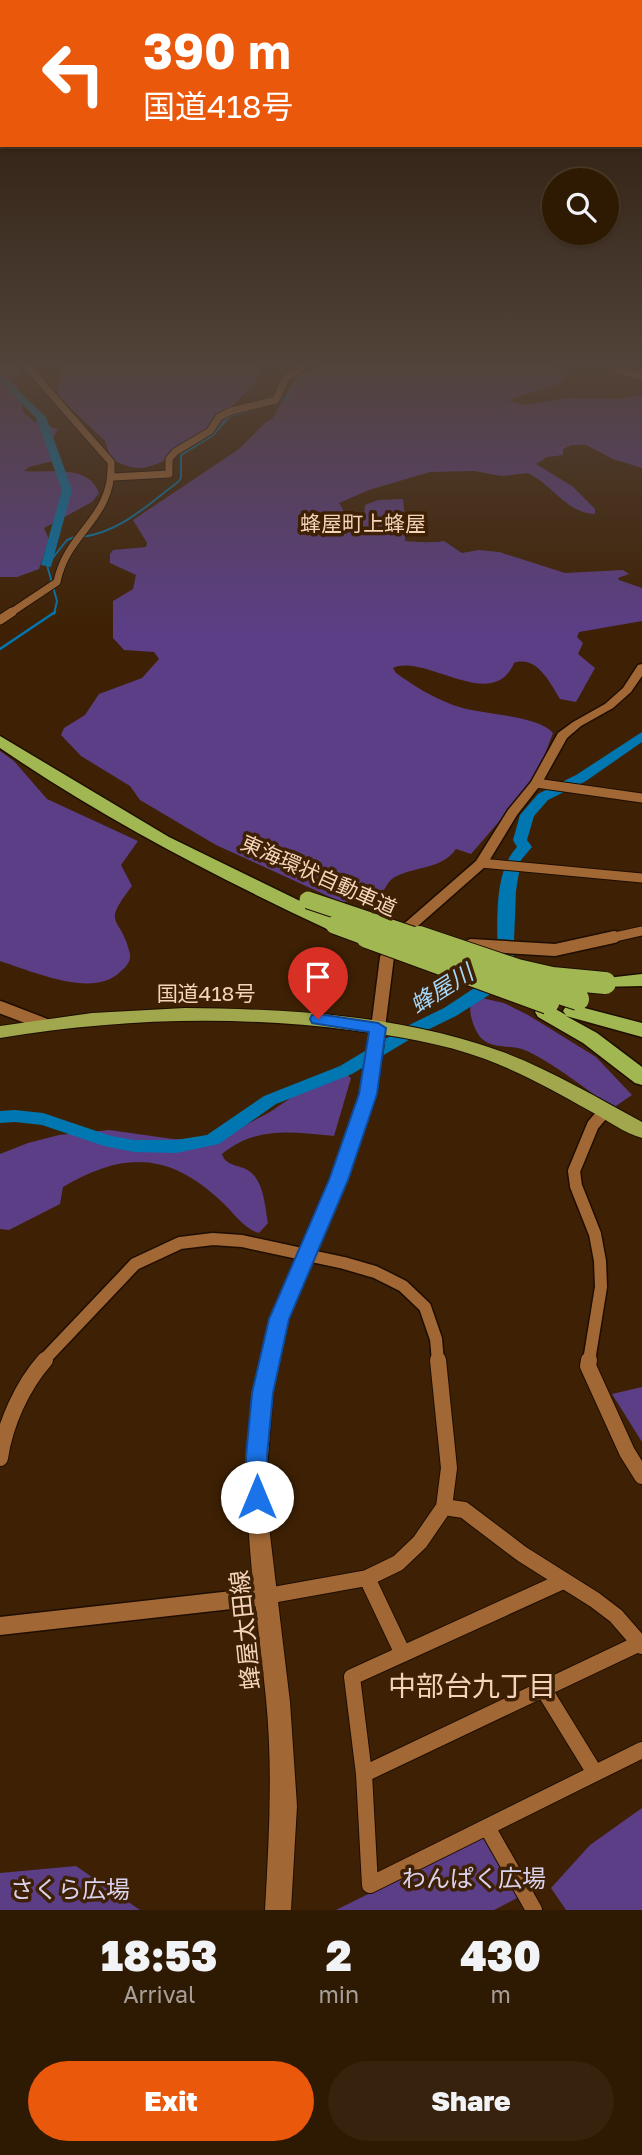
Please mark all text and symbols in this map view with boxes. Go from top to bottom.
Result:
text: 390 m [143,21,291,80]
icon: left [28,28,119,119]
text: 国道418号 [143,87,294,125]
map controls [542,168,619,245]
button: search [542,168,619,245]
district label: 蜂屋町上蜂屋 [300,510,426,536]
street label: 東海環状自動車道 [237,829,401,921]
pin [288,947,348,1019]
water label: 蜂屋川 [404,956,480,1018]
icon: arrive [299,958,337,996]
street label: 国道418号 [157,980,255,1006]
position arrow [220,1460,294,1534]
street label: 蜂屋太田線 [223,1569,265,1691]
district label: 中部台九丁目 [388,1669,556,1702]
park label: わんぱく広場 [402,1863,546,1892]
park label: さくら広場 [10,1874,130,1903]
text: 18:53 [101,1930,217,1980]
text: 2 [326,1930,352,1980]
text: 430 [460,1930,541,1980]
text: Arrival [123,1980,195,2008]
text: min [318,1980,359,2008]
text: m [490,1980,511,2008]
button: Exit [28,2061,314,2141]
button: Share [328,2061,614,2141]

